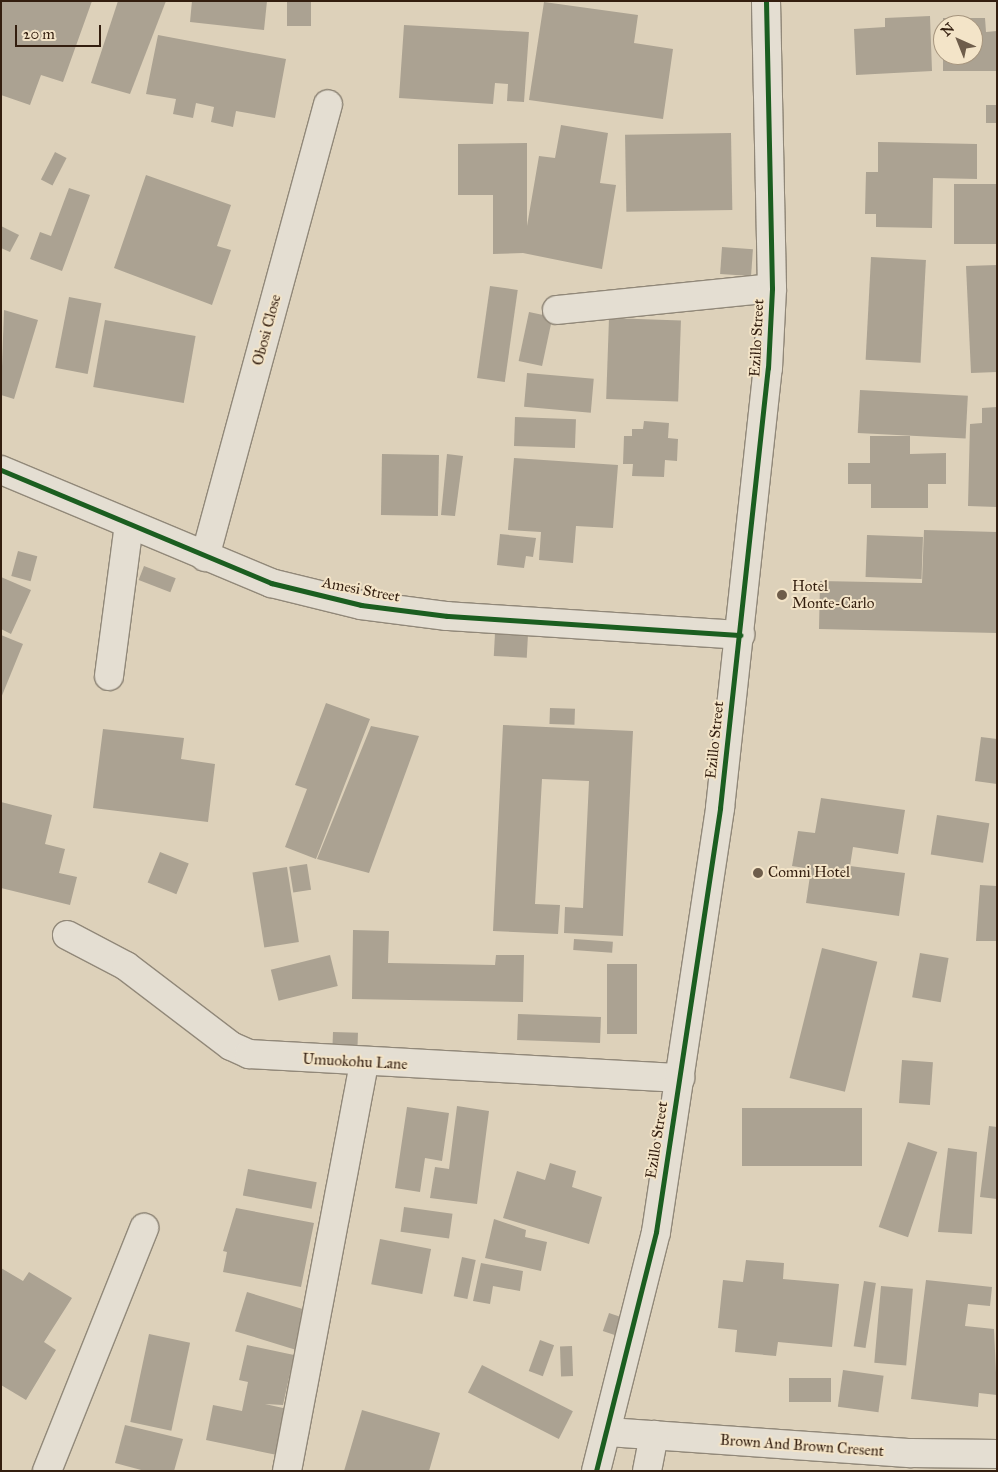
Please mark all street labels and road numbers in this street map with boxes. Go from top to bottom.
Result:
street label: Obosi Close [249,292,285,368]
street label: Ezillo Street [746,299,768,377]
street label: Amesi Street [321,574,401,606]
street label: Ezillo Street [702,700,728,780]
street label: Umuokohu Lane [302,1050,408,1074]
street label: Ezillo Street [642,1100,672,1180]
street label: Brown And Brown Cresent [719,1431,885,1461]

